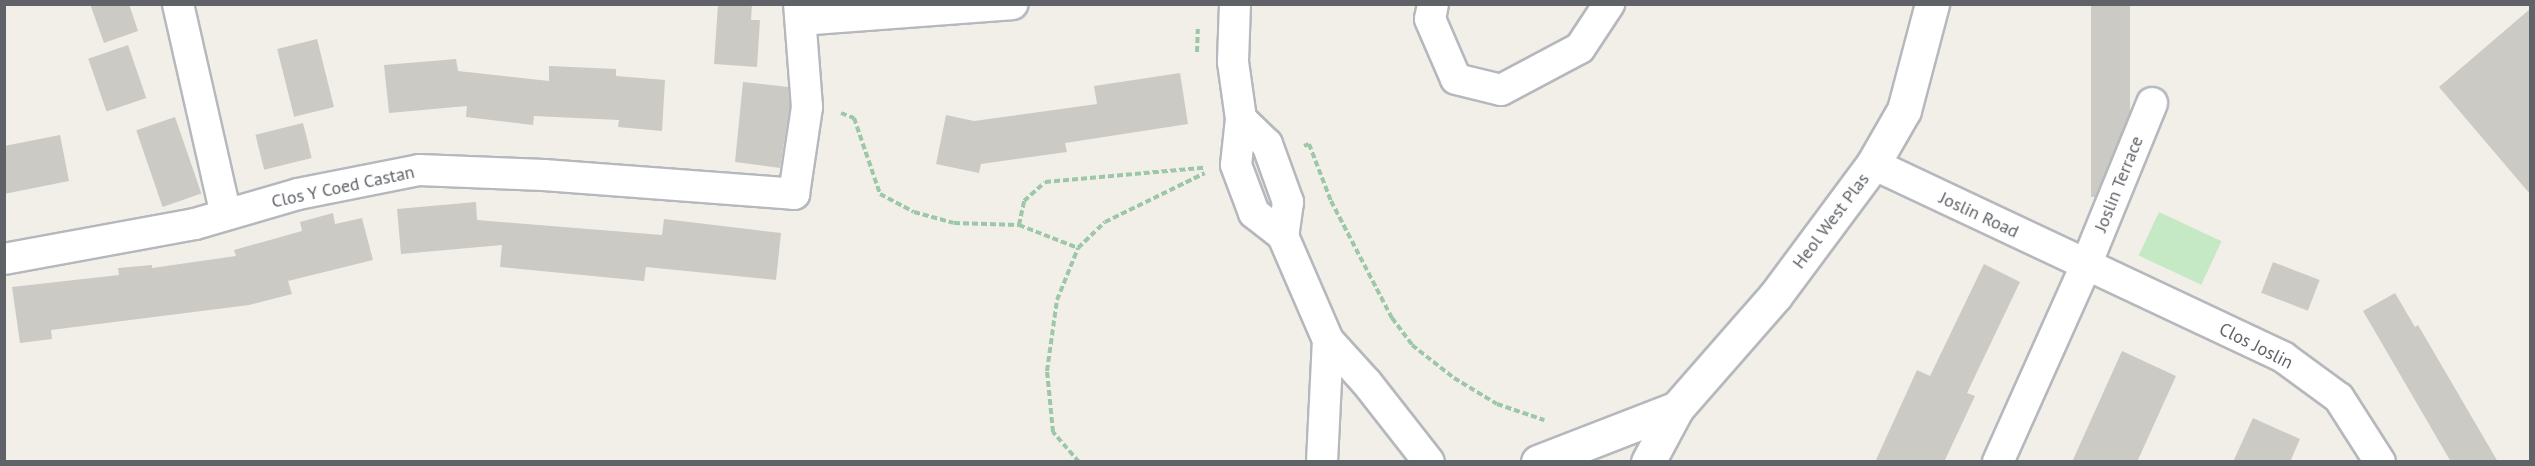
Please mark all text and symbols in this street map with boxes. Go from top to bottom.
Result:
street label: Joslin Terrace [2090,133,2148,235]
street label: Clos Y Coed Castan [269,161,417,213]
street label: Heol West Plas [1788,169,1874,273]
street label: Joslin Road [1936,187,2022,243]
street label: Clos Joslin [2215,318,2297,374]

